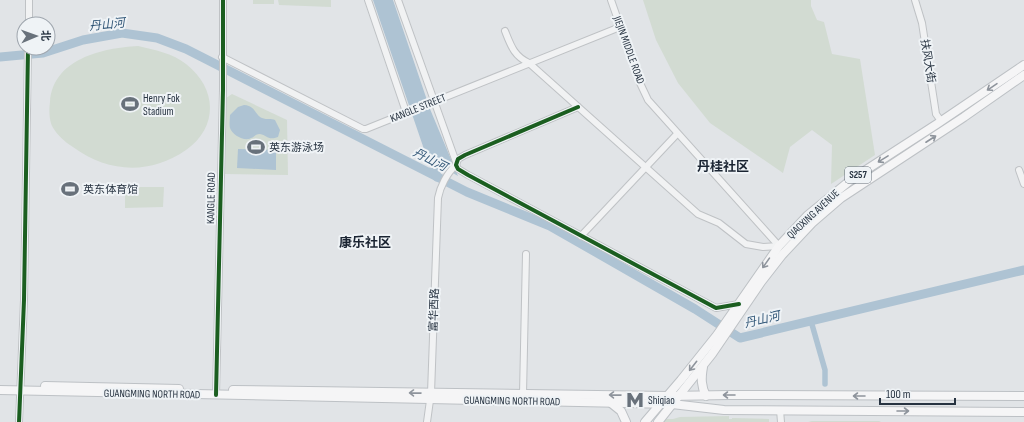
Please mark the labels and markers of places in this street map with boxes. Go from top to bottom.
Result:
place label: Henry Fok Stadium [143,92,181,118]
sports icon: Henry Fok Stadium [120,94,140,114]
sports icon: 英东游泳场 [246,137,266,157]
place label: 英东游泳场 [269,141,324,154]
sports icon: 英东体育馆 [60,179,80,199]
place label: 英东体育馆 [83,183,138,196]
metro station icon: Shiqiao [625,390,645,410]
place label: Shiqiao [648,394,675,407]

